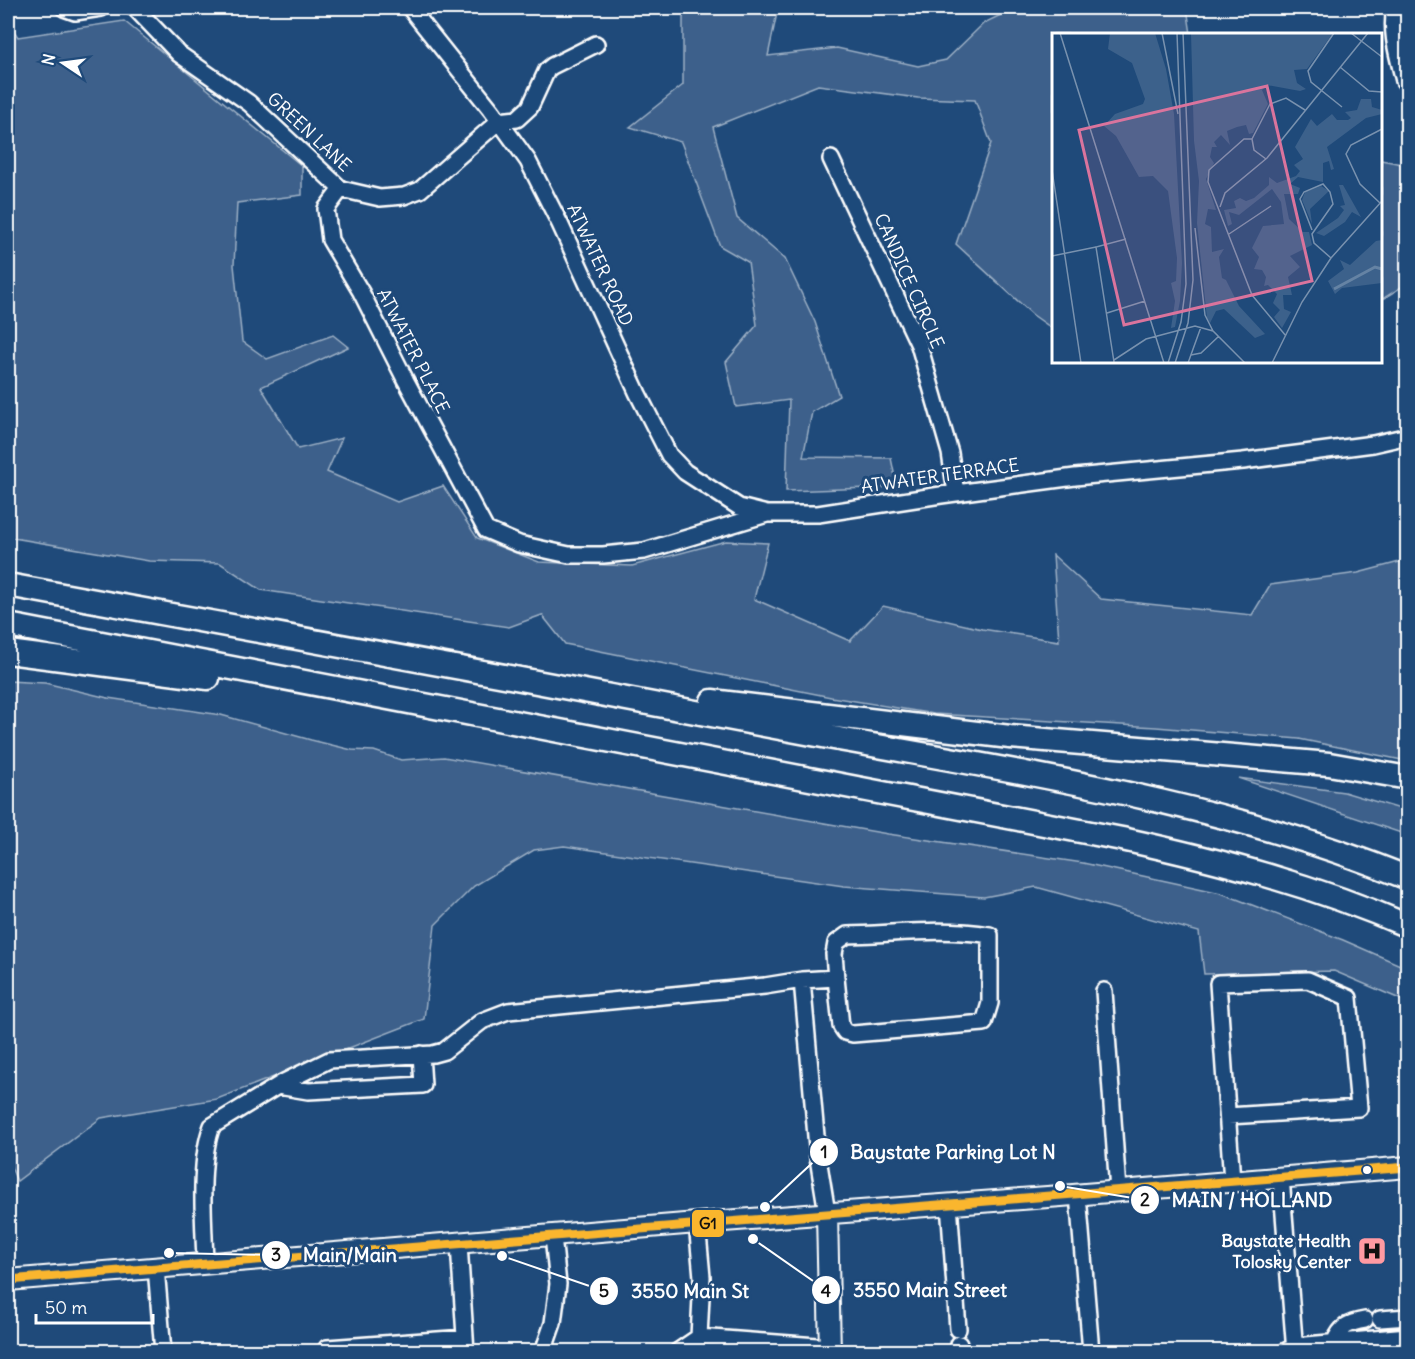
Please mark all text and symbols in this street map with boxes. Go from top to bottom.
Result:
north arrow [33,33,93,93]
inset map [1052,33,1382,363]
text: N [37,52,59,67]
street label: GREEN LANE [263,87,356,176]
street label: ATWATER ROAD [562,200,639,330]
street label: CANDICE CIRCLE [869,210,950,352]
street label: ATWATER PLACE [372,285,455,417]
street label: ATWATER TERRACE [859,453,1020,498]
callout: Baystate Parking Lot N [809,1133,1068,1171]
text: Baystate Parking Lot N [850,1139,1056,1164]
text: 1 [820,1140,828,1163]
unlabelled marker [1361,1164,1373,1176]
callout: MAIN / HOLLAND [1130,1181,1344,1219]
text: MAIN / HOLLAND [1172,1187,1332,1212]
text: 2 [1140,1188,1150,1211]
line badge: G1 [691,1209,725,1238]
text: G1 [699,1213,717,1233]
place label: Baystate Health Tolosky Center [1221,1229,1352,1273]
hospital icon: Baystate Health Tolosky Center [1356,1235,1388,1267]
callout: Main/Main [261,1236,409,1274]
text: Main/Main [303,1242,398,1267]
text: 3 [271,1243,281,1266]
callout: 3550 Main Street [811,1271,1019,1309]
callout: 3550 Main St [589,1272,761,1310]
text: 3550 Main Street [853,1277,1007,1302]
text: 3550 Main St [631,1278,749,1303]
text: 5 [599,1279,609,1302]
text: 4 [821,1279,832,1302]
scale bar [36,1287,153,1325]
text: 50 m [45,1296,87,1319]

